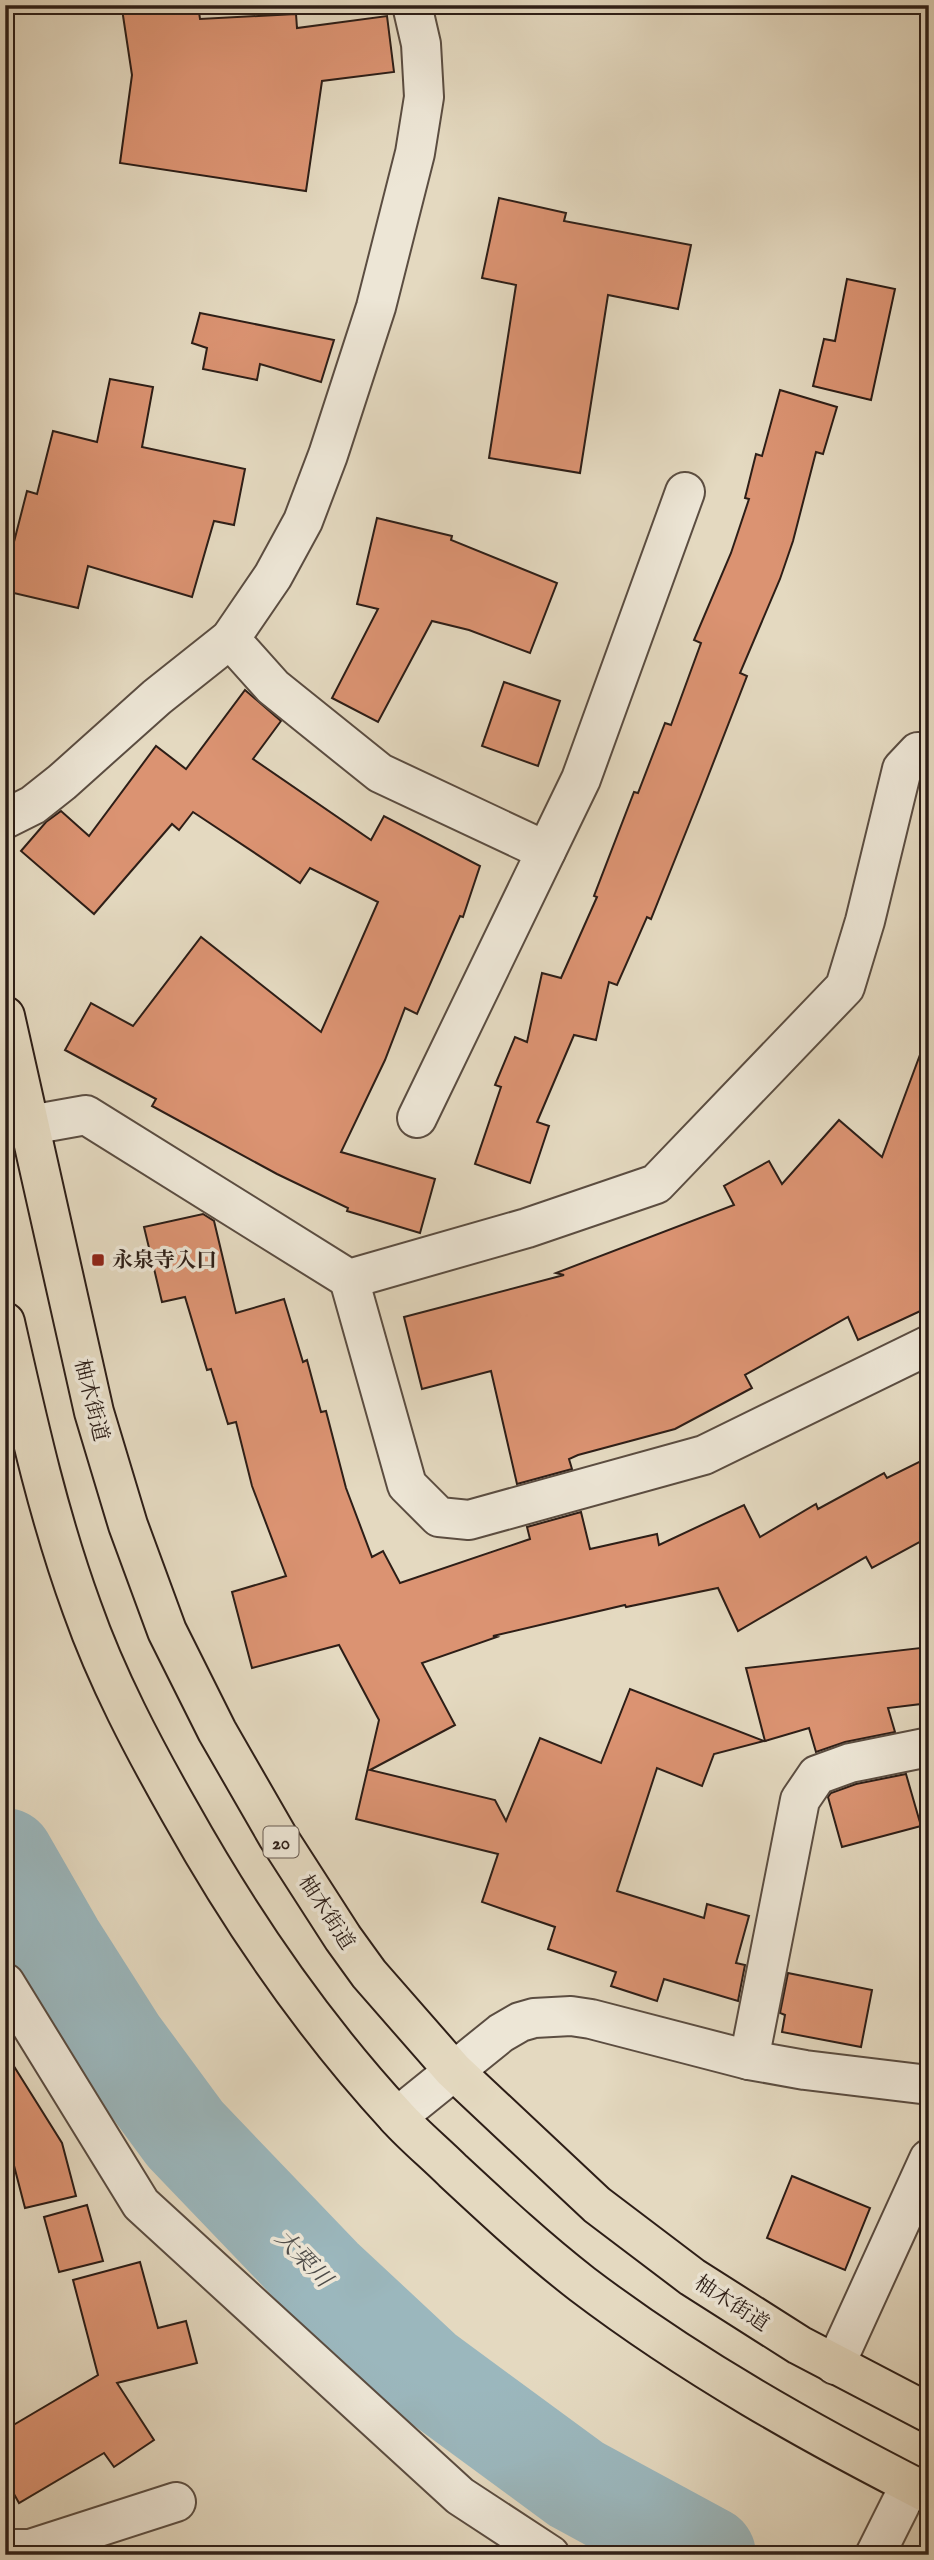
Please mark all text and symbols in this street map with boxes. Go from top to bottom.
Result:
place label: 永泉寺入口 [112,1248,217,1275]
marker: 永泉寺入口 [90,1252,106,1268]
street label: 柚木街道 [67,1356,114,1444]
road number: 20 [264,1826,298,1858]
street label: 柚木街道 [292,1870,360,1955]
water label: 大栗川 [269,2224,339,2296]
street label: 柚木街道 [689,2270,774,2338]

